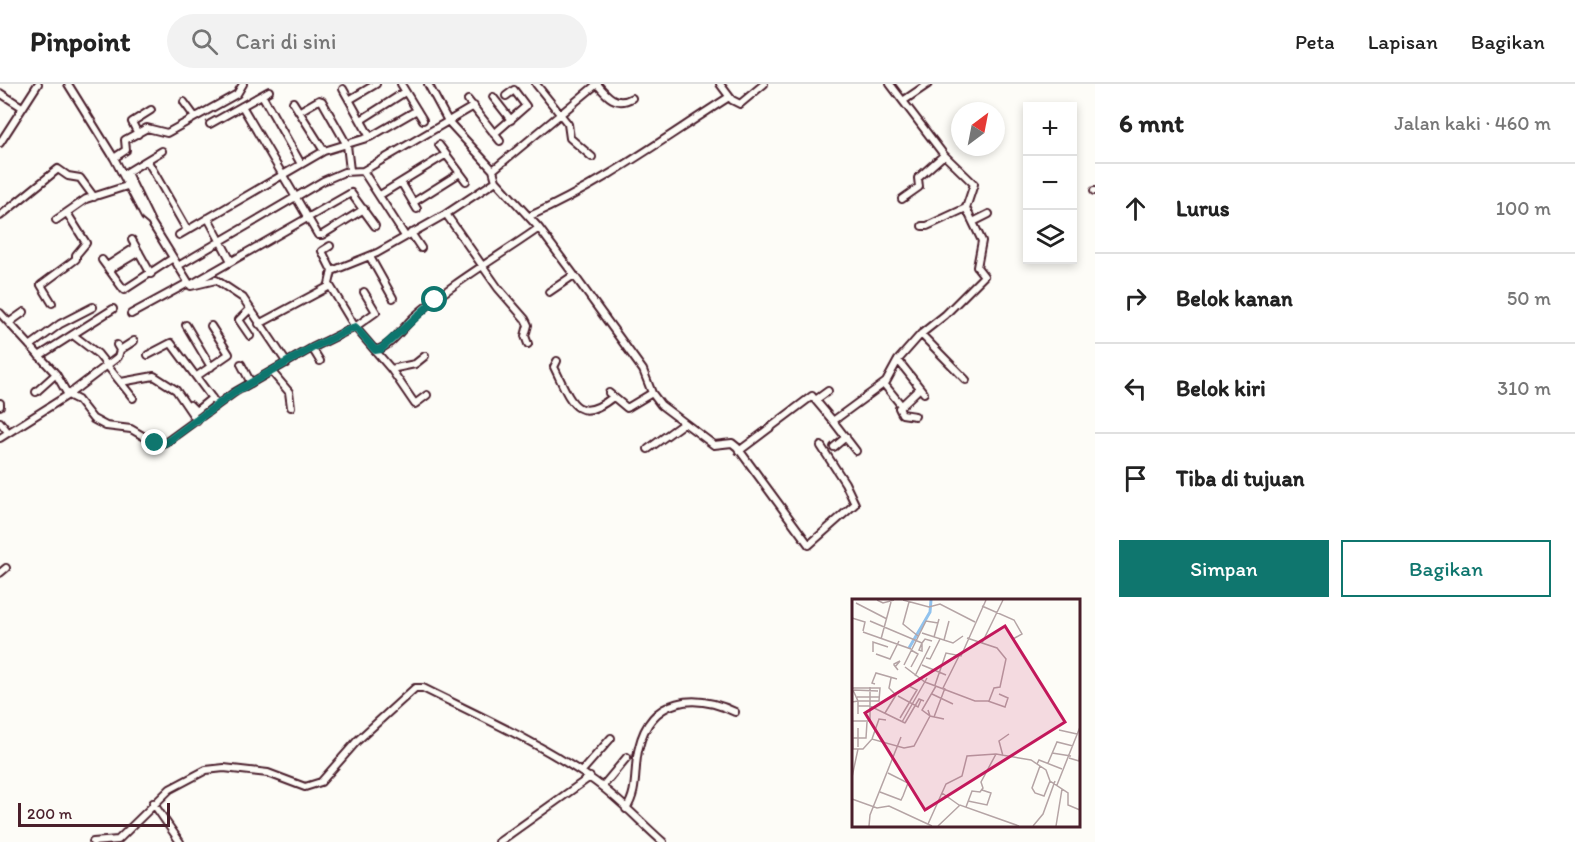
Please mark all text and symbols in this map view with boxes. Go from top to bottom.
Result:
search box [167,14,587,68]
text: Pinpoint [30,24,131,58]
icon: search [188,25,221,58]
text: Cari di sini [236,28,336,55]
text: Peta [1295,29,1335,54]
text: Lapisan [1368,29,1438,54]
text: Bagikan [1471,29,1545,54]
north arrow [951,102,1005,156]
map controls [1023,102,1077,264]
button: + [1023,102,1077,156]
text: 6 mnt [1119,107,1184,139]
text: Jalan kaki · 460 m [1394,111,1551,135]
button: − [1023,156,1077,210]
icon: ahead [1119,192,1152,225]
text: Lurus [1176,195,1230,222]
text: 100 m [1496,196,1551,220]
button: layers [1023,210,1077,264]
icon: right [1119,282,1152,315]
text: Belok kanan [1176,285,1293,312]
route start [421,286,447,312]
text: 50 m [1507,286,1551,310]
icon: left [1119,372,1152,405]
text: Belok kiri [1176,375,1266,402]
text: 310 m [1497,376,1551,400]
route end [141,429,167,455]
icon: arrive [1119,462,1152,495]
text: Tiba di tujuan [1176,465,1305,492]
button: Simpan [1119,540,1329,597]
button: Bagikan [1341,540,1551,597]
inset map [852,599,1080,827]
scale bar [18,800,170,828]
text: 200 m [27,804,72,823]

